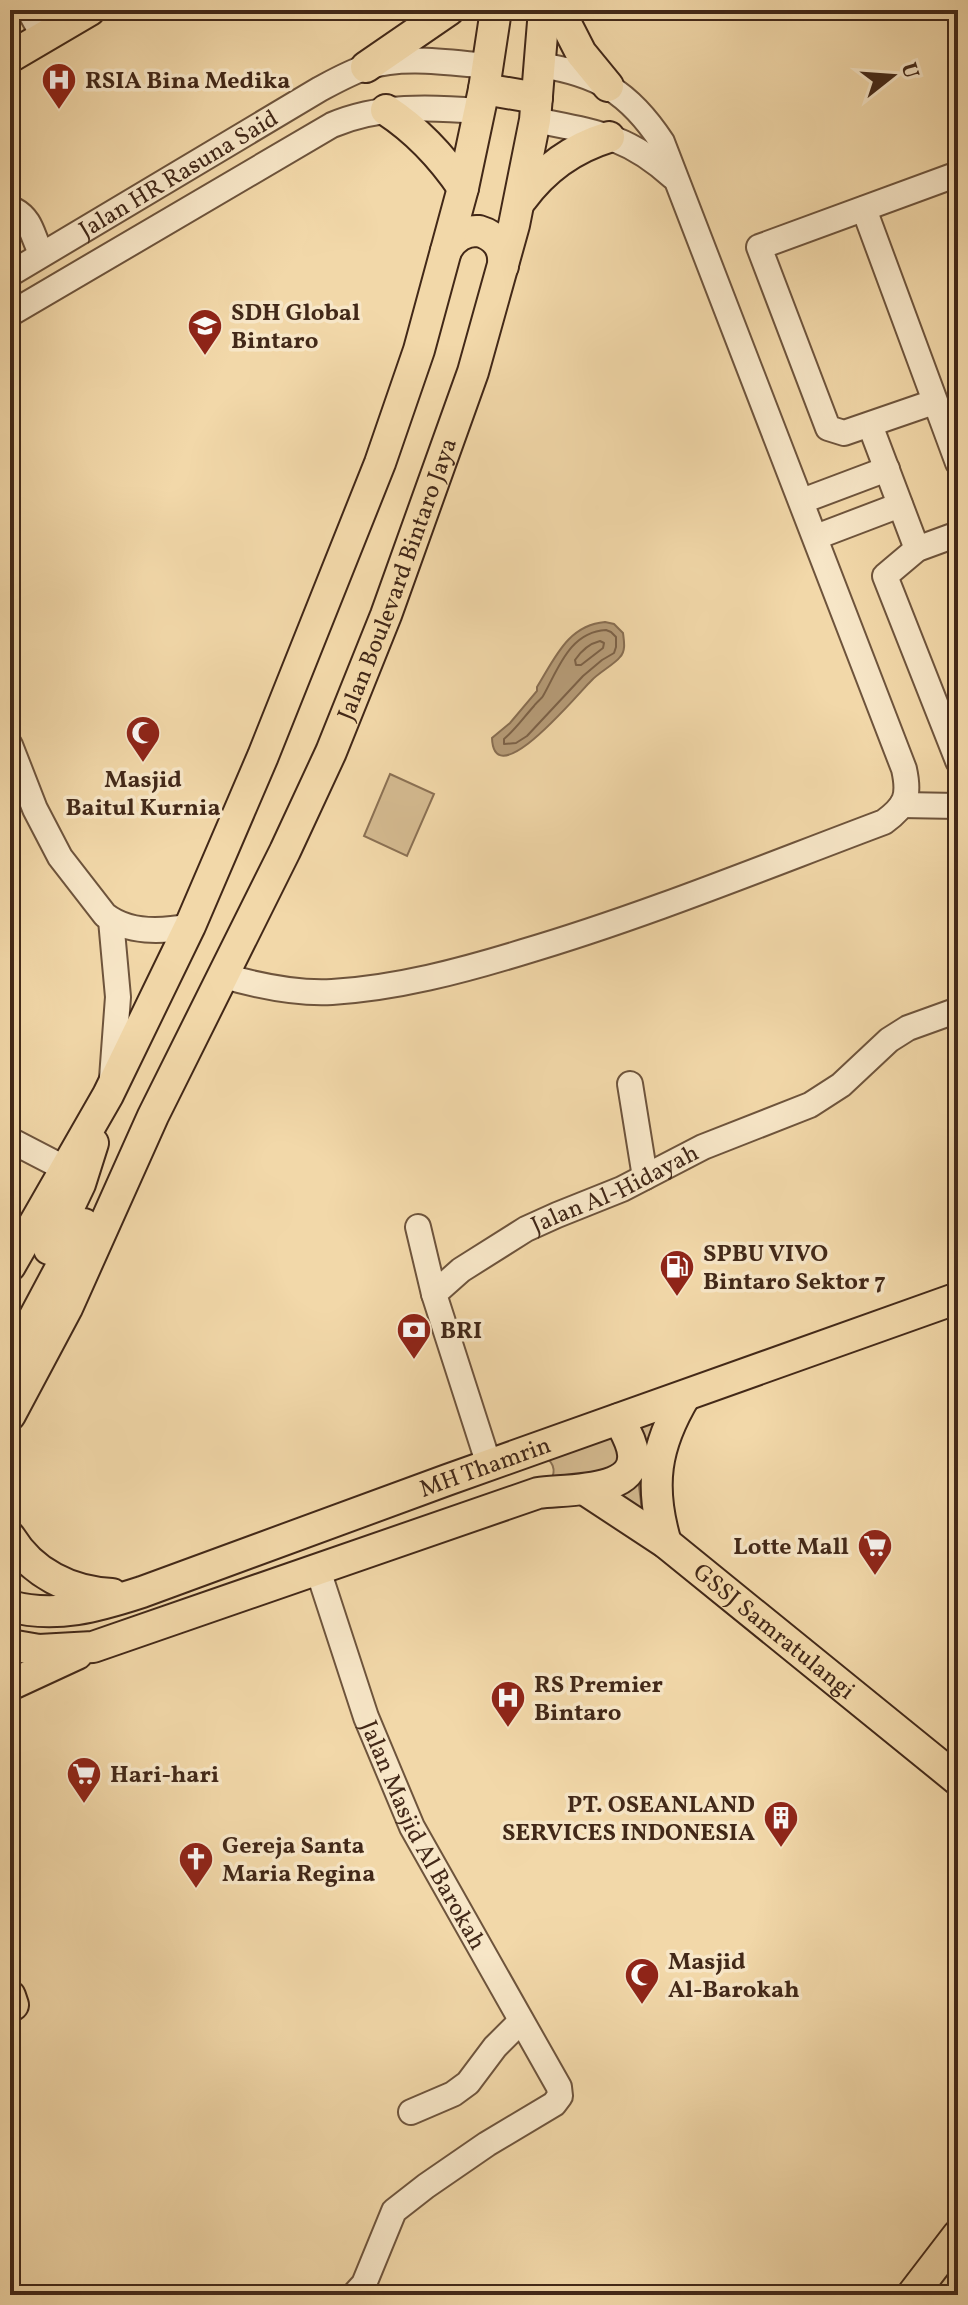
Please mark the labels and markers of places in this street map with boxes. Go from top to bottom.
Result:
hospital icon: RSIA Bina Medika [40,61,78,111]
place label: RSIA Bina Medika [85,65,290,99]
place label: SDH Global Bintaro [231,297,360,359]
school or university icon: SDH Global Bintaro [186,307,224,357]
mosque icon: Masjid Baitul Kurnia [124,714,162,764]
place label: Masjid Baitul Kurnia [65,764,221,826]
place label: SPBU VIVO Bintaro Sektor 7 [703,1238,886,1300]
fuel station icon: SPBU VIVO Bintaro Sektor 7 [658,1248,696,1298]
bank icon: BRI [395,1311,433,1361]
place label: BRI [440,1315,482,1349]
supermarket icon: Lotte Mall [856,1527,894,1577]
place label: Lotte Mall [733,1531,849,1565]
place label: RS Premier Bintaro [534,1669,663,1731]
hospital icon: RS Premier Bintaro [489,1679,527,1729]
supermarket icon: Hari-hari [65,1755,103,1805]
place label: Hari-hari [110,1759,219,1793]
place label: PT. OSEANLAND SERVICES INDONESIA [502,1789,755,1851]
building icon: PT. OSEANLAND SERVICES INDONESIA [762,1799,800,1849]
place label: Gereja Santa Maria Regina [222,1830,375,1892]
church icon: Gereja Santa Maria Regina [177,1840,215,1890]
place label: Masjid Al-Barokah [668,1946,800,2008]
mosque icon: Masjid Al-Barokah [623,1956,661,2006]

